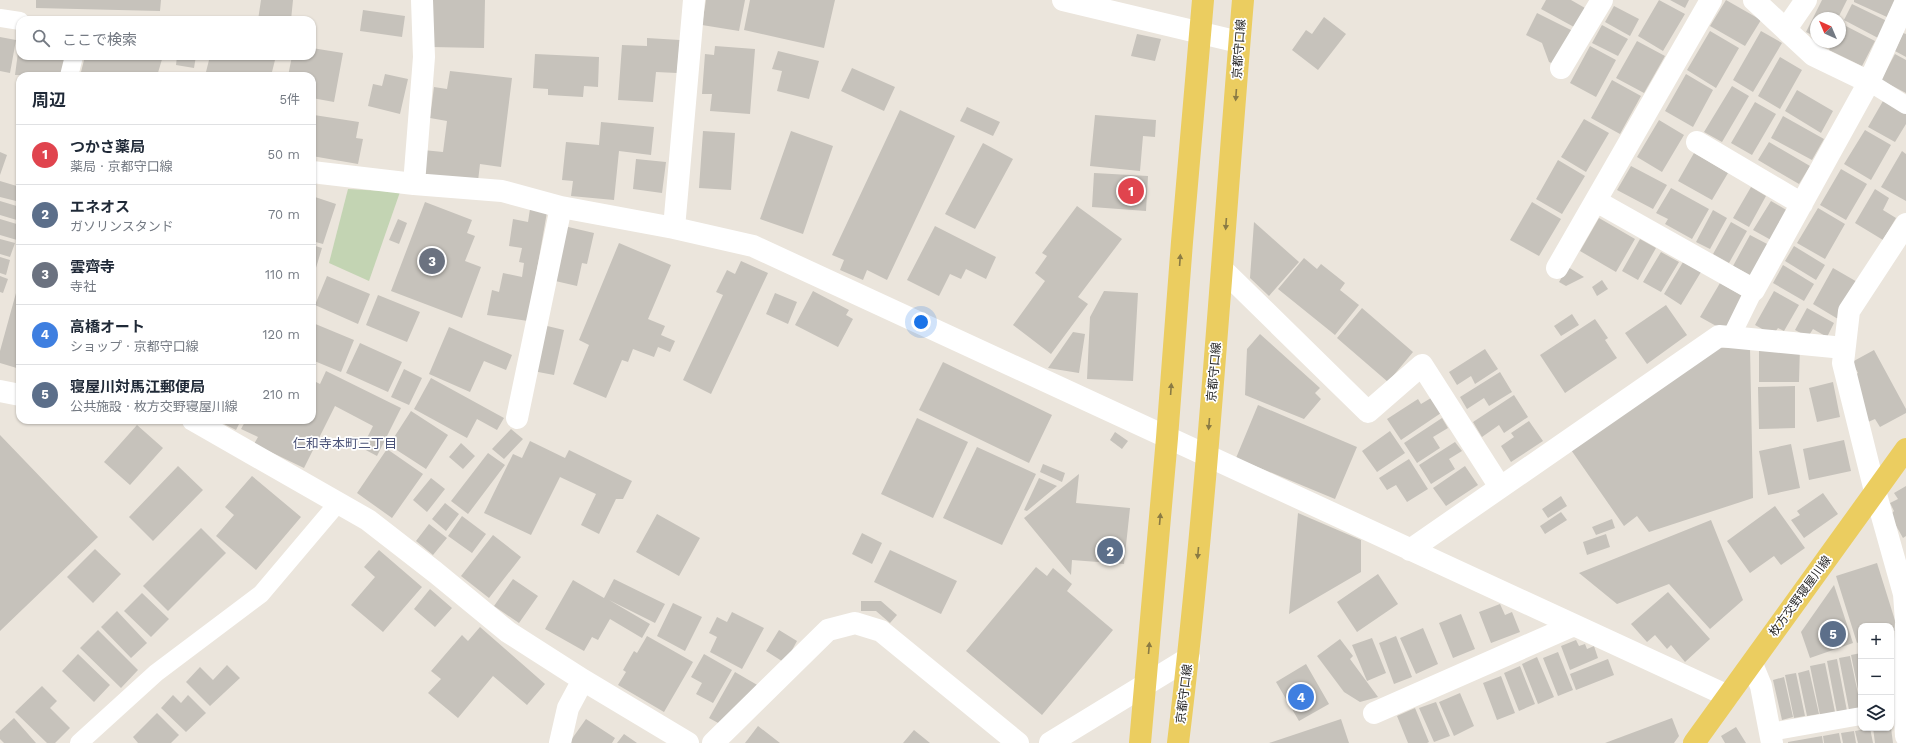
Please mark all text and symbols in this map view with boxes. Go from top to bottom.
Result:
north arrow [1810,12,1846,48]
search box [16,16,316,60]
street label: 京都守口線 [1230,19,1248,79]
icon: search [30,27,52,49]
text: ここで検索 [62,31,137,49]
one-way arrow [1232,89,1239,101]
text: 周辺 [32,90,66,110]
text: 5件 [279,92,300,107]
text: つかさ薬局 [70,138,145,156]
text: 1 [42,147,48,162]
text: 50 m [268,147,300,162]
text: 薬局 · 京都守口線 [70,159,173,174]
pin: 1 [1118,176,1144,206]
text: エネオス [70,198,130,216]
text: 2 [41,207,49,222]
text: 70 m [268,207,300,222]
one-way arrow [1222,218,1229,230]
text: ガソリンスタンド [70,219,174,234]
pin: 3 [419,246,445,276]
one-way arrow [1177,254,1184,266]
text: 雲齊寺 [70,258,115,276]
text: 3 [41,267,49,282]
text: 110 m [265,267,300,282]
text: 寺社 [70,279,96,294]
your location [911,312,931,332]
text: 高橋オート [70,318,145,336]
text: 4 [41,327,49,342]
text: 120 m [262,327,300,342]
text: ショップ · 京都守口線 [70,339,199,354]
street label: 京都守口線 [1204,341,1224,403]
text: 寝屋川対馬江郵便局 [70,378,205,396]
one-way arrow [1167,383,1174,395]
text: 5 [41,387,49,402]
text: 210 m [262,387,300,402]
text: 公共施設 · 枚方交野寝屋川線 [70,399,238,414]
one-way arrow [1206,418,1213,430]
district label: 仁和寺本町三丁目 [293,436,397,451]
one-way arrow [1157,513,1164,525]
pin: 2 [1097,536,1123,566]
one-way arrow [1195,547,1201,559]
street label: 枚方交野寝屋川線 [1766,553,1834,639]
pin: 5 [1820,619,1846,649]
map controls [1858,623,1894,731]
button: + [1858,623,1894,659]
one-way arrow [1146,642,1153,654]
button: − [1858,659,1894,695]
street label: 京都守口線 [1173,663,1195,725]
pin: 4 [1288,682,1314,712]
button: layers [1858,695,1894,731]

